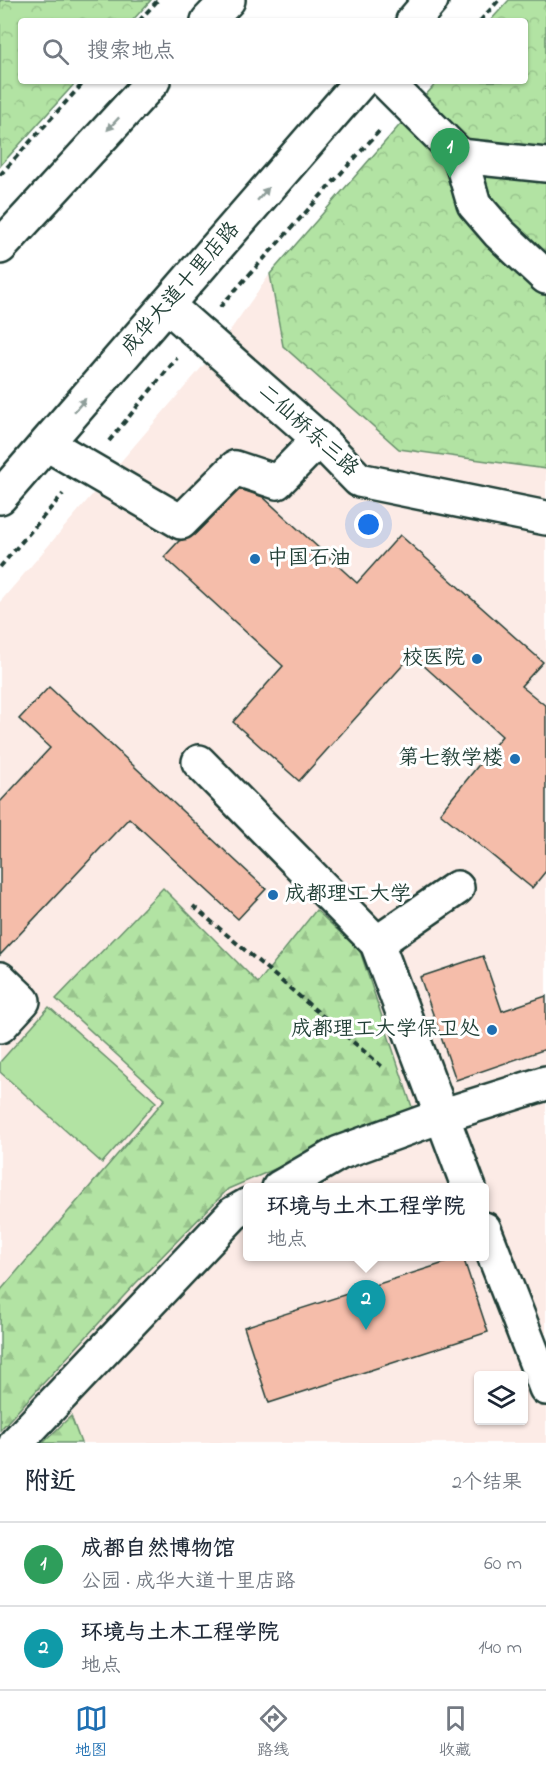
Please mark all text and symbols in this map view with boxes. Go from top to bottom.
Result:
search box [18,18,528,84]
icon: search [39,35,72,68]
text: 搜索地点 [87,36,175,68]
one-way arrow [107,116,120,131]
pin: 1 [430,128,470,178]
one-way arrow [256,187,269,202]
street label: 成华大道十里店路 [115,216,247,362]
street label: 二仙桥东三路 [251,378,365,484]
one-way arrow [73,398,86,413]
your location [354,510,383,539]
place label: 中国石油 [267,544,351,574]
marker: 中国石油 [248,552,262,566]
place label: 校医院 [402,644,465,674]
marker: 校医院 [470,652,484,666]
place label: 第七教学楼 [398,744,503,774]
marker: 第七教学楼 [508,752,522,766]
place label: 成都理工大学 [285,880,411,910]
marker: 成都理工大学 [266,888,280,902]
place label: 成都理工大学保卫处 [291,1015,480,1045]
marker: 成都理工大学保卫处 [485,1023,499,1037]
popup [243,1183,489,1261]
text: 环境与土木工程学院 [267,1192,465,1224]
text: 地点 [267,1226,307,1255]
pin: 2 [346,1280,386,1330]
map controls [474,1371,528,1425]
button: layers [474,1371,528,1425]
text: 附近 [24,1464,76,1502]
text: 2个结果 [452,1469,522,1498]
text: 成都自然博物馆 [81,1534,235,1566]
text: 1 [40,1550,47,1579]
text: 60 m [484,1550,522,1579]
text: 公园 · 成华大道十里店路 [81,1568,295,1597]
text: 环境与土木工程学院 [81,1618,279,1650]
text: 2 [39,1634,48,1663]
text: 140 m [478,1634,522,1663]
text: 地点 [81,1652,121,1681]
tab: 地图 [75,1702,108,1763]
tab: 路线 [257,1702,290,1763]
tab: 收藏 [439,1702,472,1763]

